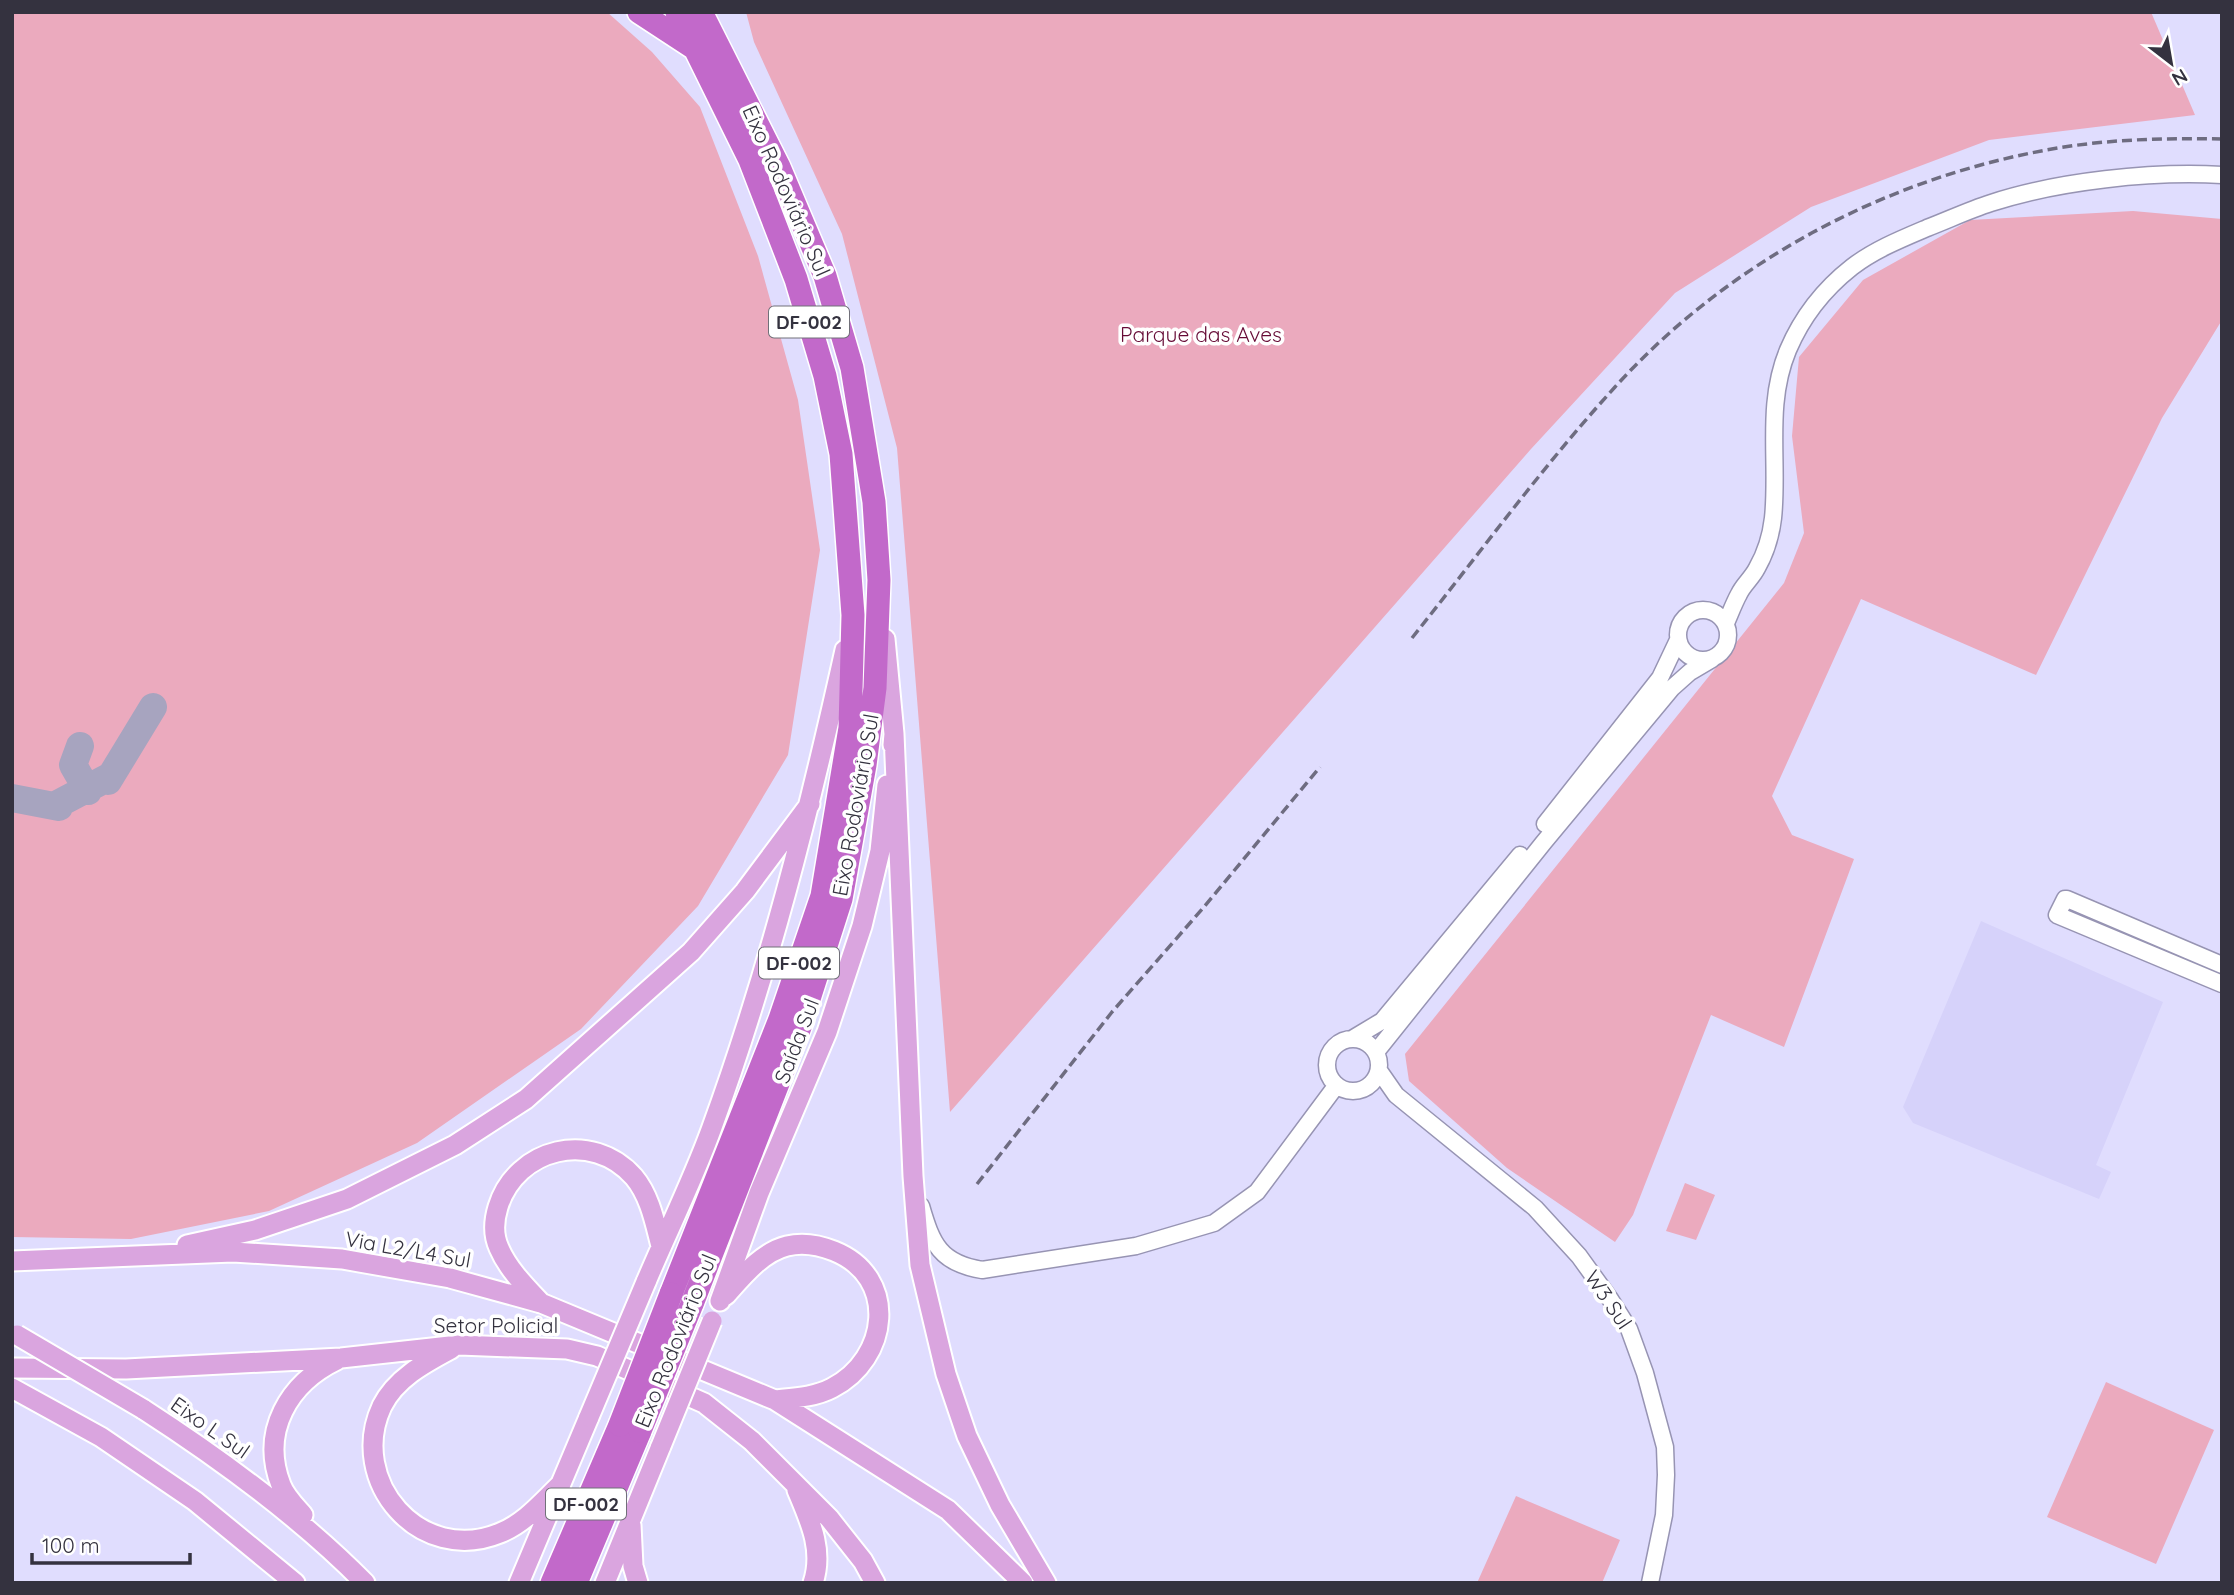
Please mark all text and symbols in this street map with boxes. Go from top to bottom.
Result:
north arrow [2136,28,2206,98]
text: N [2168,64,2192,91]
street label: Eixo Rodoviário Sul [737,101,836,280]
road number: DF-002 [769,306,849,338]
park label: Parque das Aves [1120,321,1282,347]
street label: Eixo Rodoviário Sul [826,712,884,898]
road number: DF-002 [759,948,839,979]
street label: Saída Sul [768,995,824,1087]
street label: Via L2/L4 Sul [343,1225,473,1273]
street label: Eixo Rodoviário Sul [628,1250,722,1431]
street label: W3 Sul [1580,1265,1638,1334]
street label: Setor Policial [434,1312,558,1338]
street label: Eixo L Sul [166,1391,255,1464]
road number: DF-002 [546,1488,626,1520]
scale bar [32,1522,189,1566]
text: 100 m [42,1532,100,1558]

